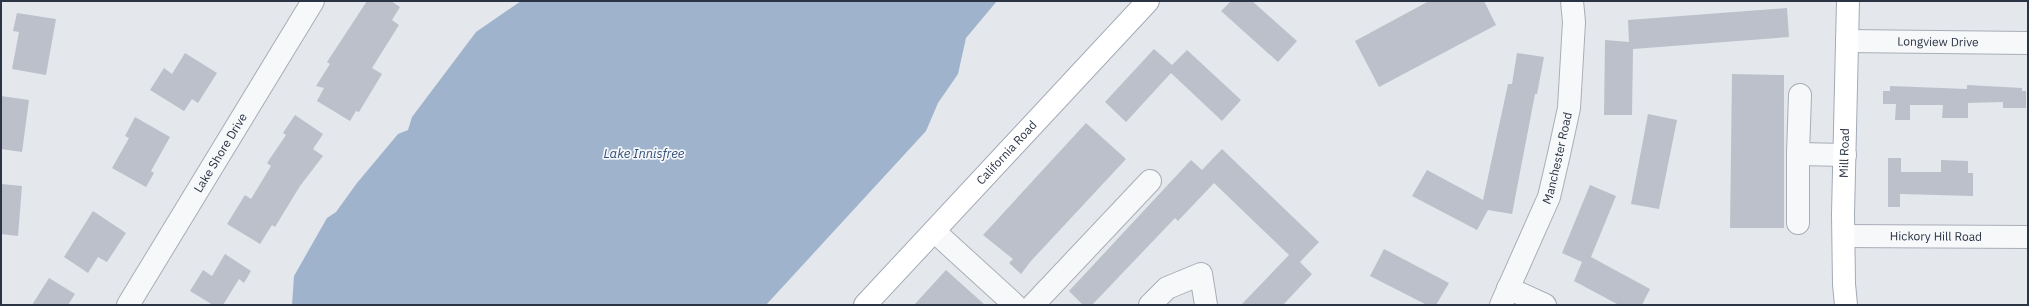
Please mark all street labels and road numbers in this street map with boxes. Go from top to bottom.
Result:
street label: Longview Drive [1897,34,1979,49]
street label: Lake Shore Drive [190,110,250,195]
street label: Manchester Road [1539,111,1575,206]
street label: California Road [973,117,1040,187]
street label: Mill Road [1836,128,1852,178]
street label: Hickory Hill Road [1890,228,1982,244]

